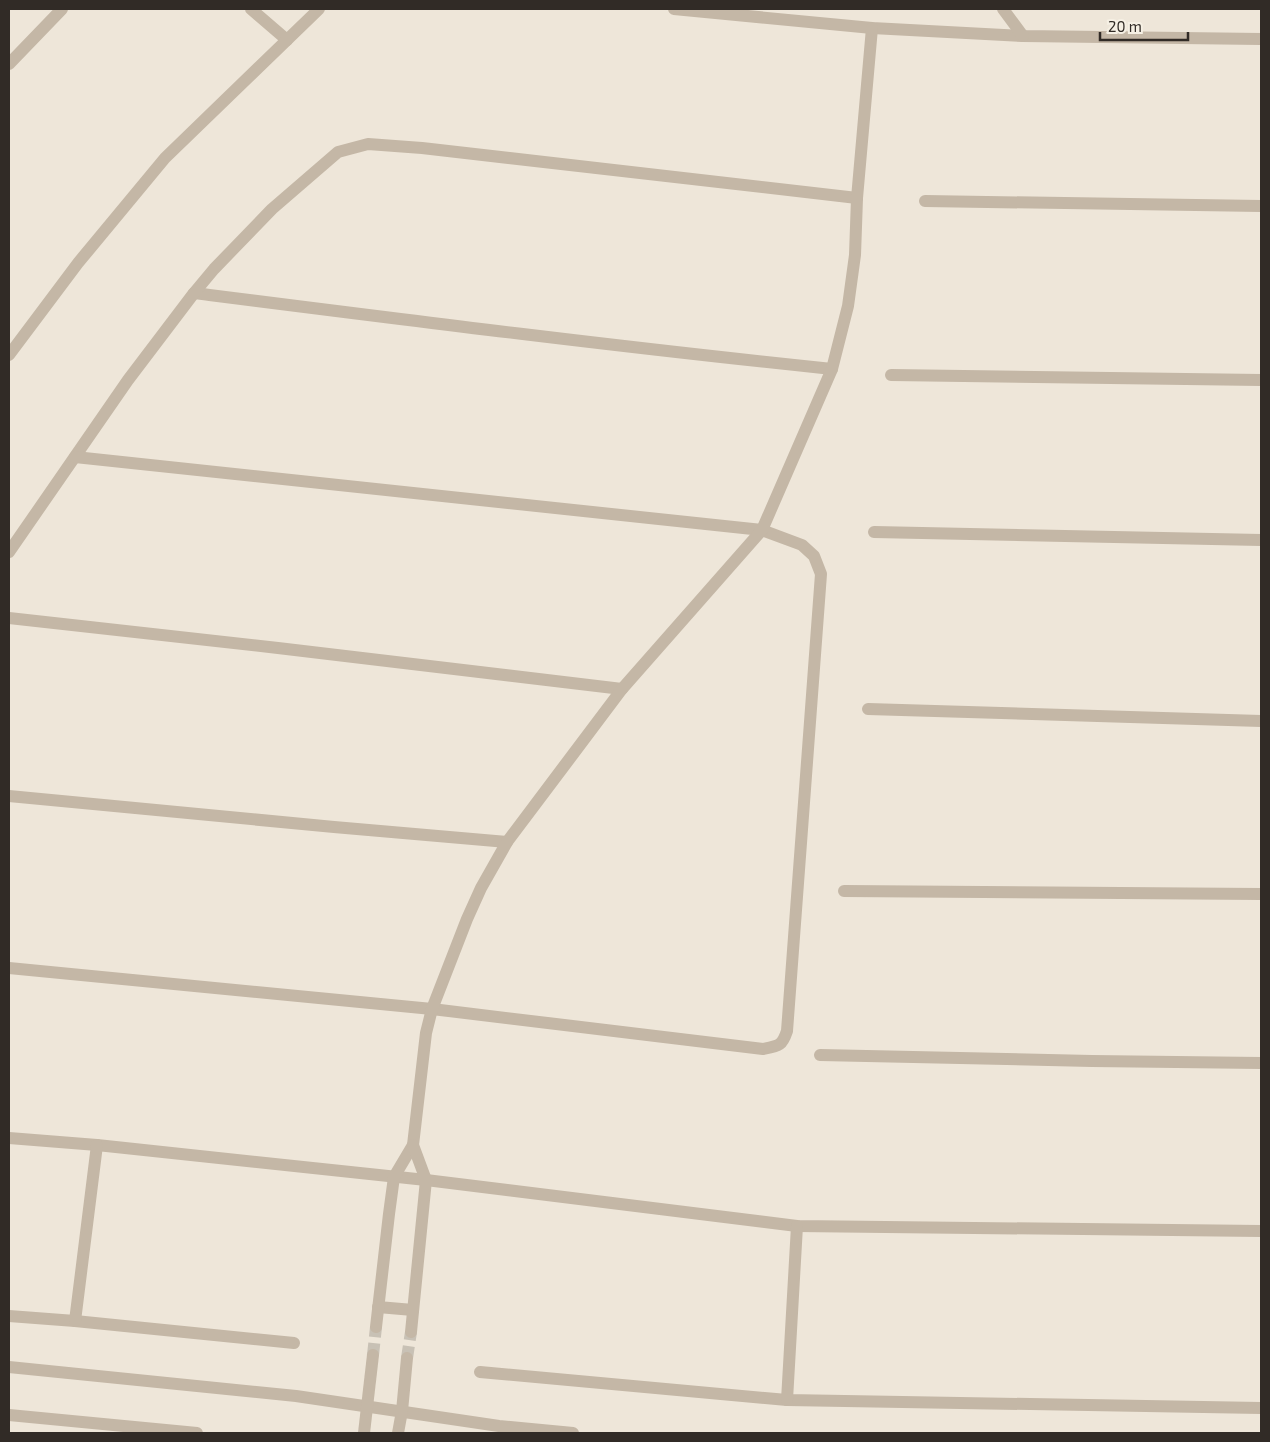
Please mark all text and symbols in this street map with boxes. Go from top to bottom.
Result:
scale bar [1100,10,1188,42]
text: 20 m [1108,17,1142,35]

